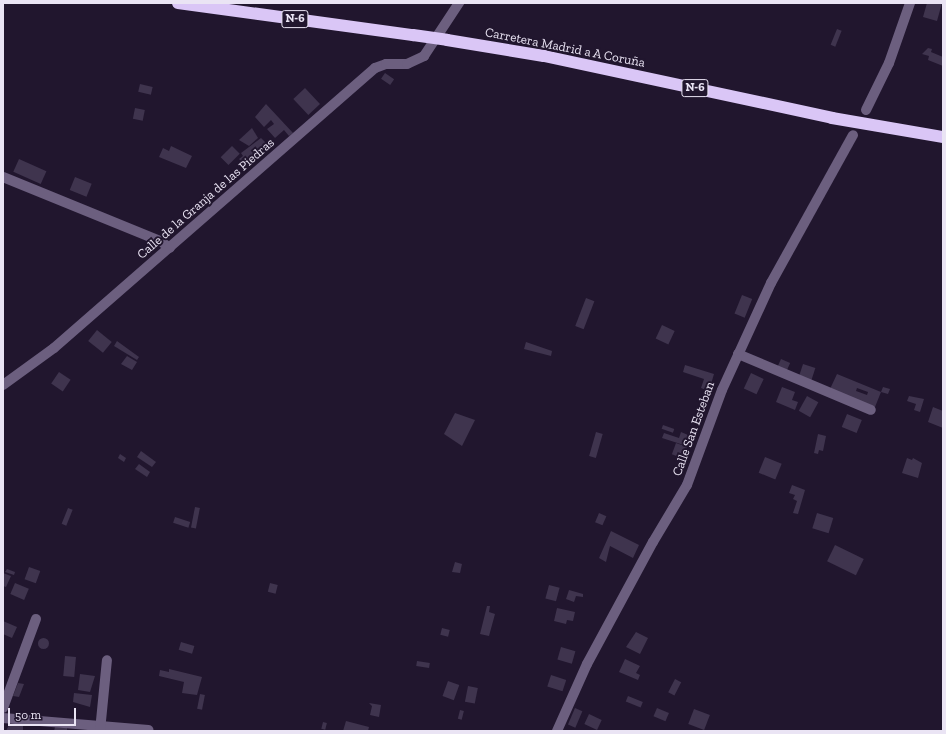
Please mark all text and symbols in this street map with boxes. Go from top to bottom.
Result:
road number: N-6 [281,9,309,29]
street label: Carretera Madrid a A Coruña [483,25,647,71]
road number: N-6 [681,78,709,98]
street label: Calle de la Granja de las Piedras [134,135,278,263]
street label: Calle San Esteban [670,380,718,478]
scale bar [10,700,78,726]
text: 50 m [15,708,41,722]

